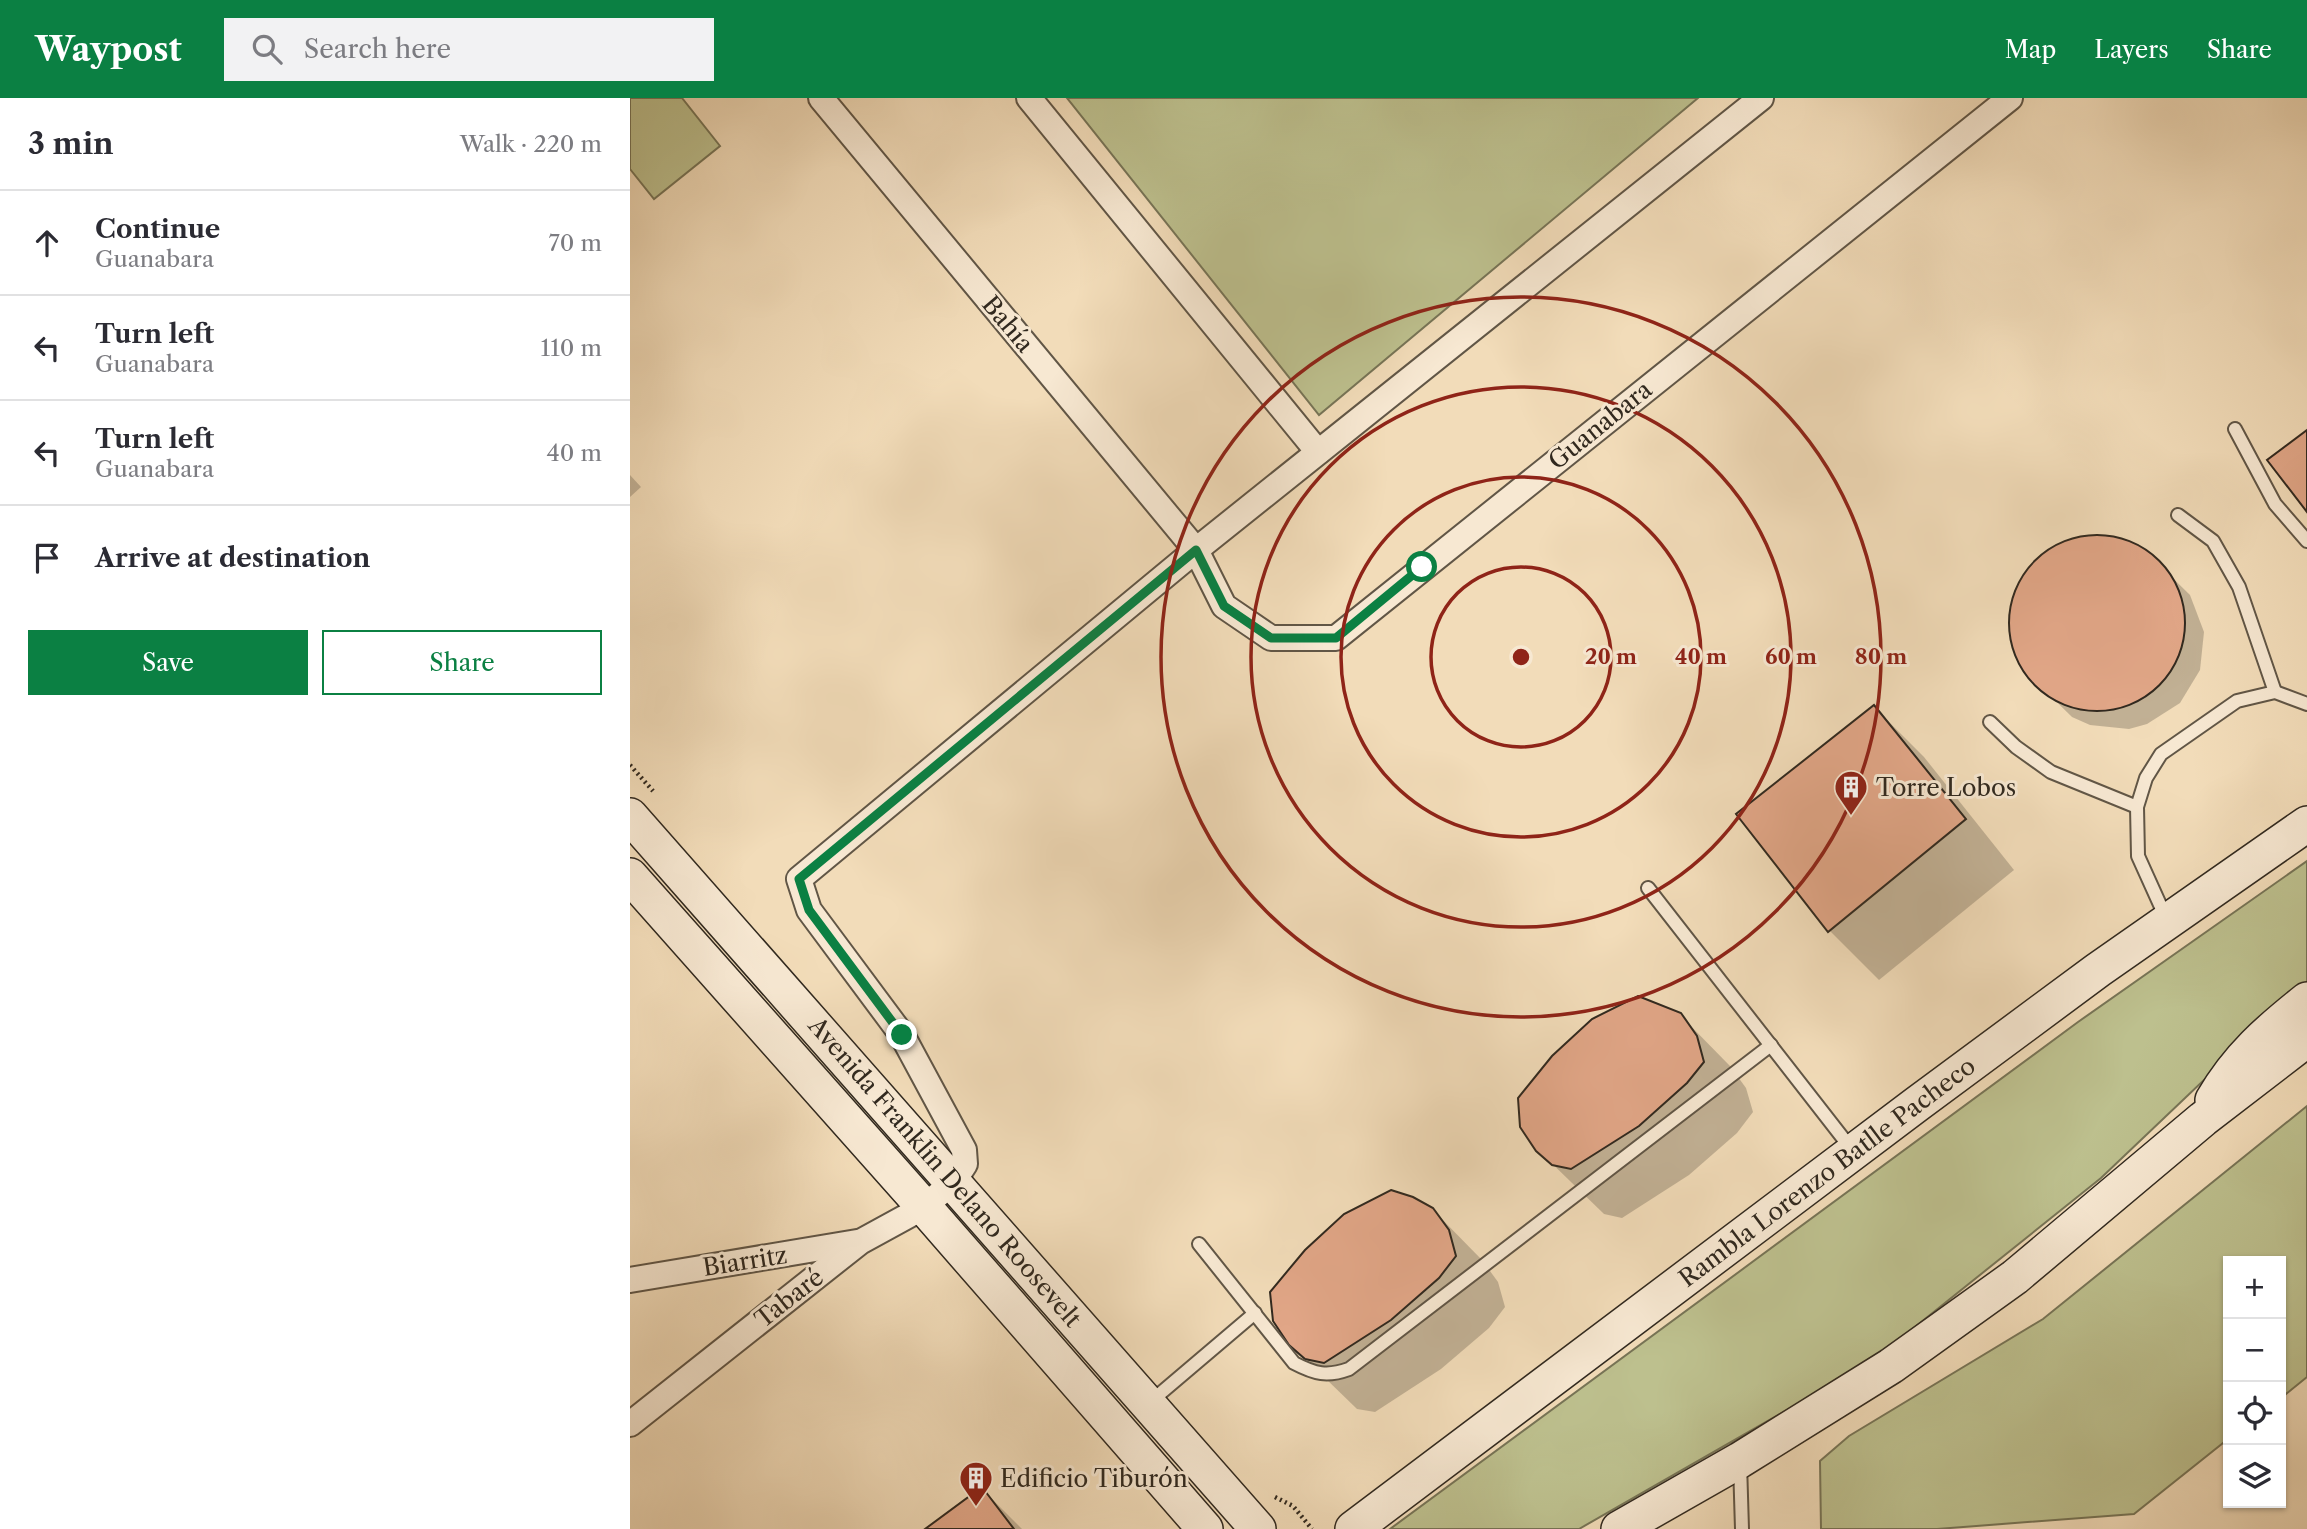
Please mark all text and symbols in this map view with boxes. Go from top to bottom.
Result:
search box [224,18,714,81]
text: Waypost [35,29,182,70]
icon: search [248,30,286,68]
text: Search here [304,33,451,65]
text: Map [2005,35,2056,64]
text: Layers [2094,35,2169,64]
text: Share [2207,35,2272,64]
text: 3 min [28,125,114,162]
text: Walk · 220 m [460,130,602,158]
text: Continue [95,213,220,245]
icon: ahead [28,224,66,262]
text: 70 m [549,229,602,257]
text: Guanabara [95,245,214,273]
street label: Bahía [976,290,1040,358]
text: Turn left [95,318,214,350]
icon: left [28,329,66,367]
text: 110 m [541,334,602,362]
text: Guanabara [95,350,214,378]
street label: Guanabara [1543,374,1658,475]
text: Turn left [95,423,214,455]
icon: left [28,434,66,472]
text: 40 m [547,439,602,467]
text: Guanabara [95,455,214,483]
icon: arrive [28,539,66,577]
text: Arrive at destination [95,542,370,574]
route start [1406,551,1437,582]
button: Save [28,630,308,695]
button: Share [322,630,602,695]
text: 20 m [1585,644,1637,669]
text: 40 m [1675,644,1727,669]
text: 60 m [1765,644,1817,669]
text: 80 m [1855,644,1907,669]
centre of rings [1509,645,1533,669]
building icon: Torre Lobos [1832,768,1870,817]
place label: Torre Lobos [1876,773,2016,802]
street label: Avenida Franklin Delano Roosevelt [802,1010,1088,1333]
route end [886,1019,917,1050]
street label: Rambla Lorenzo Batlle Pacheco [1673,1051,1981,1293]
street label: Biarritz [701,1240,789,1282]
map controls [2223,1256,2286,1508]
button: + [2223,1256,2286,1319]
street label: Tabaré [749,1262,829,1334]
button: − [2223,1319,2286,1382]
button: locate [2223,1382,2286,1445]
button: layers [2223,1445,2286,1508]
building icon: Edificio Tiburón [957,1459,995,1508]
place label: Edificio Tiburón [1000,1464,1188,1493]

